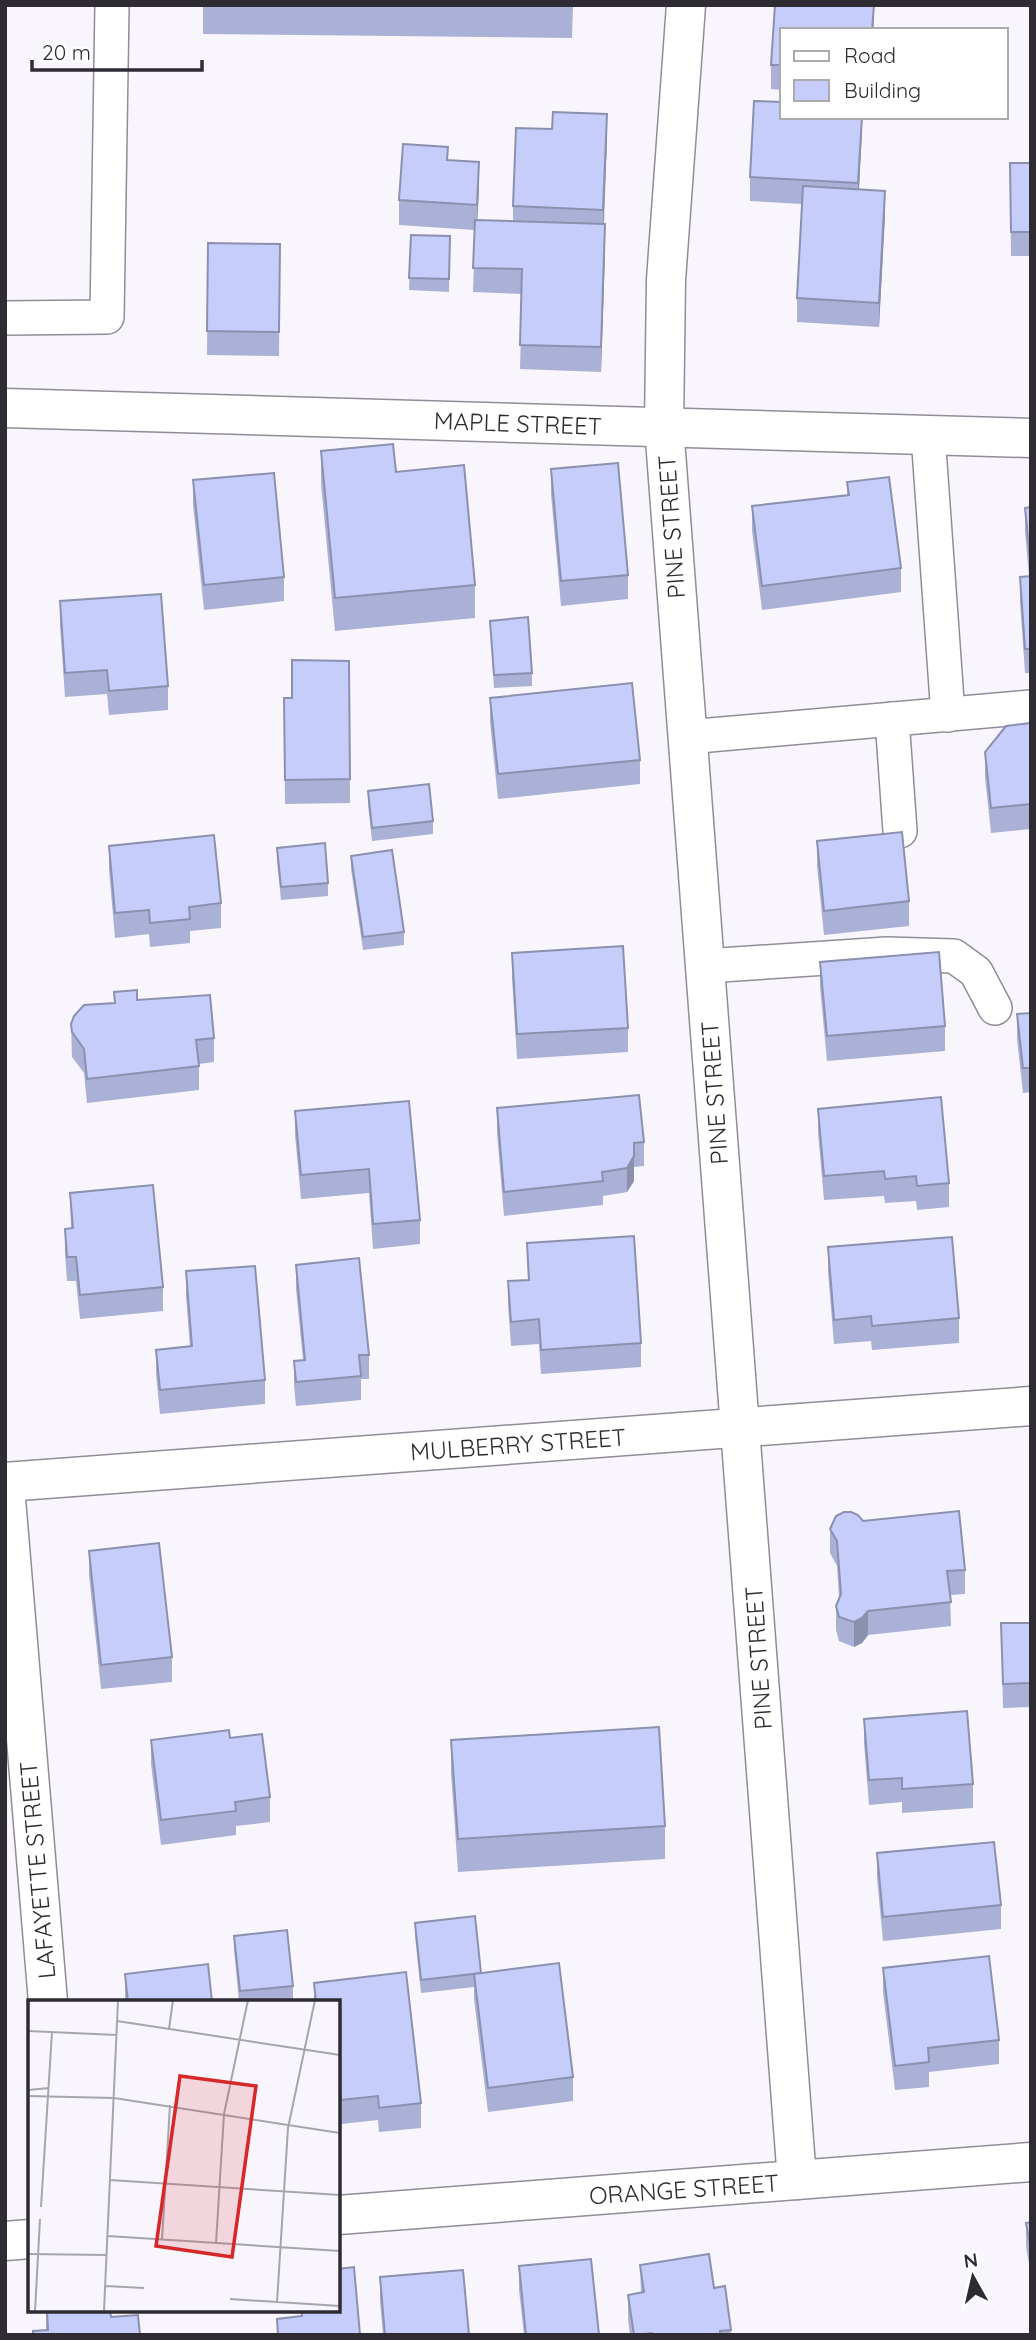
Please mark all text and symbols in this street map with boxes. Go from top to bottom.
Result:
scale bar [32,28,201,72]
legend [780,28,1008,119]
text: 20 m [42,39,91,65]
text: Road [844,42,896,68]
text: Building [844,77,921,103]
street label: MAPLE STREET [433,405,603,441]
street label: PINE STREET [651,454,691,600]
street label: PINE STREET [694,1020,734,1166]
street label: MULBERRY STREET [409,1421,627,1467]
street label: PINE STREET [738,1585,778,1731]
street label: LAFAYETTE STREET [13,1760,61,1980]
inset map [28,2000,340,2312]
street label: ORANGE STREET [588,2167,780,2211]
north arrow [938,2242,1008,2312]
text: N [962,2247,979,2273]

